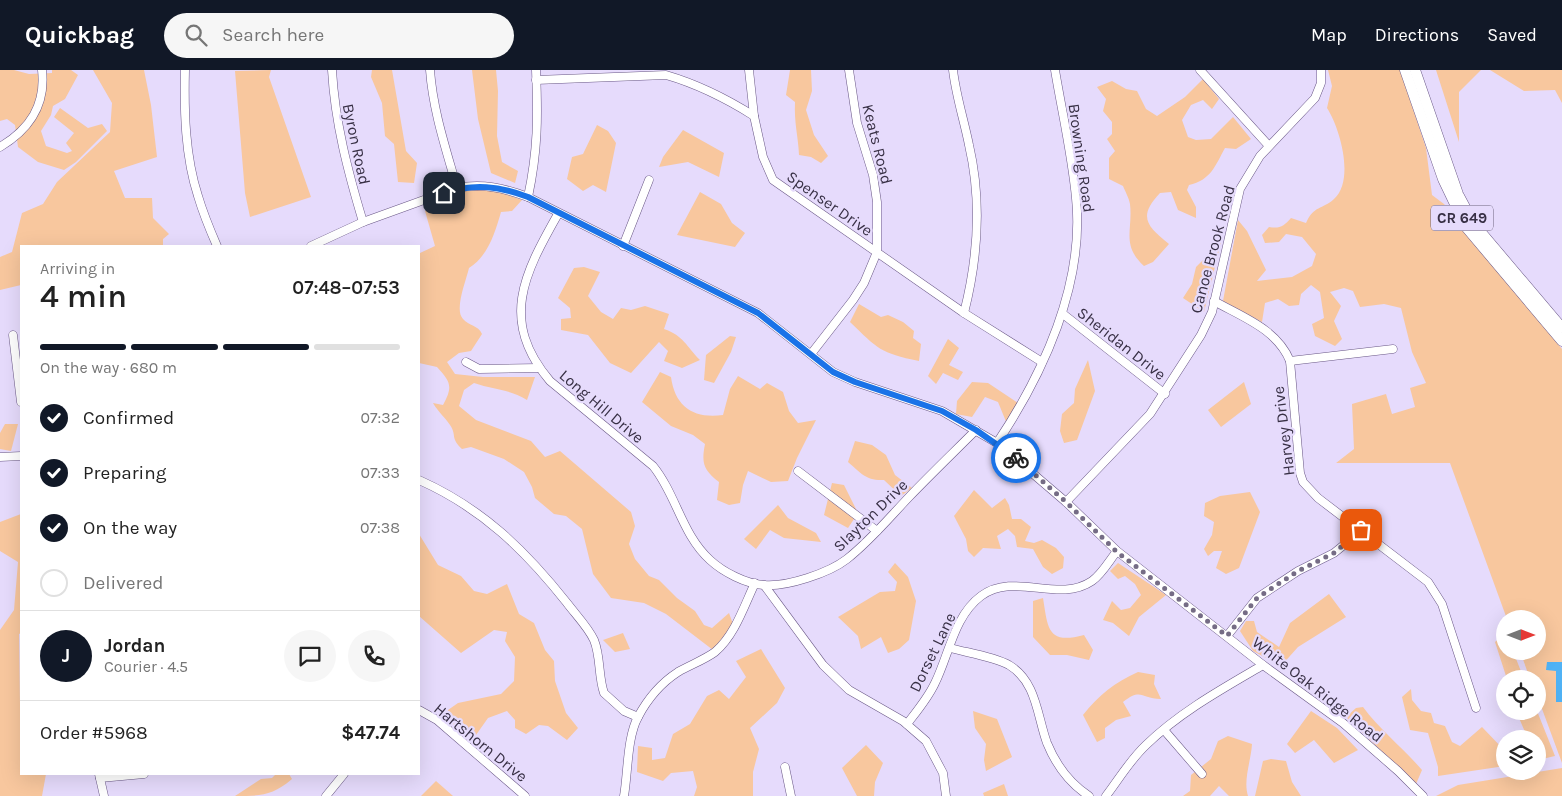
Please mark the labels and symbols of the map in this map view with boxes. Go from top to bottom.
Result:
street label: Byron Road [339,102,374,186]
street label: Keats Road [858,102,897,186]
street label: Browning Road [1064,102,1099,214]
street label: Spenser Drive [783,167,876,240]
pin [423,172,465,214]
street label: Canoe Brook Road [1186,183,1239,315]
road number: CR 649 [1431,206,1493,230]
street label: Sheridan Drive [1074,303,1170,384]
street label: Long Hill Drive [556,366,648,447]
street label: Harvey Drive [1269,385,1298,477]
courier [991,433,1041,483]
street label: Slayton Drive [829,475,911,556]
pin [1340,509,1382,551]
street label: Dorset Lane [905,610,960,695]
north arrow [1496,610,1546,660]
street label: White Oak Ridge Road [1249,632,1387,746]
street label: Hartshorn Drive [430,699,531,786]

